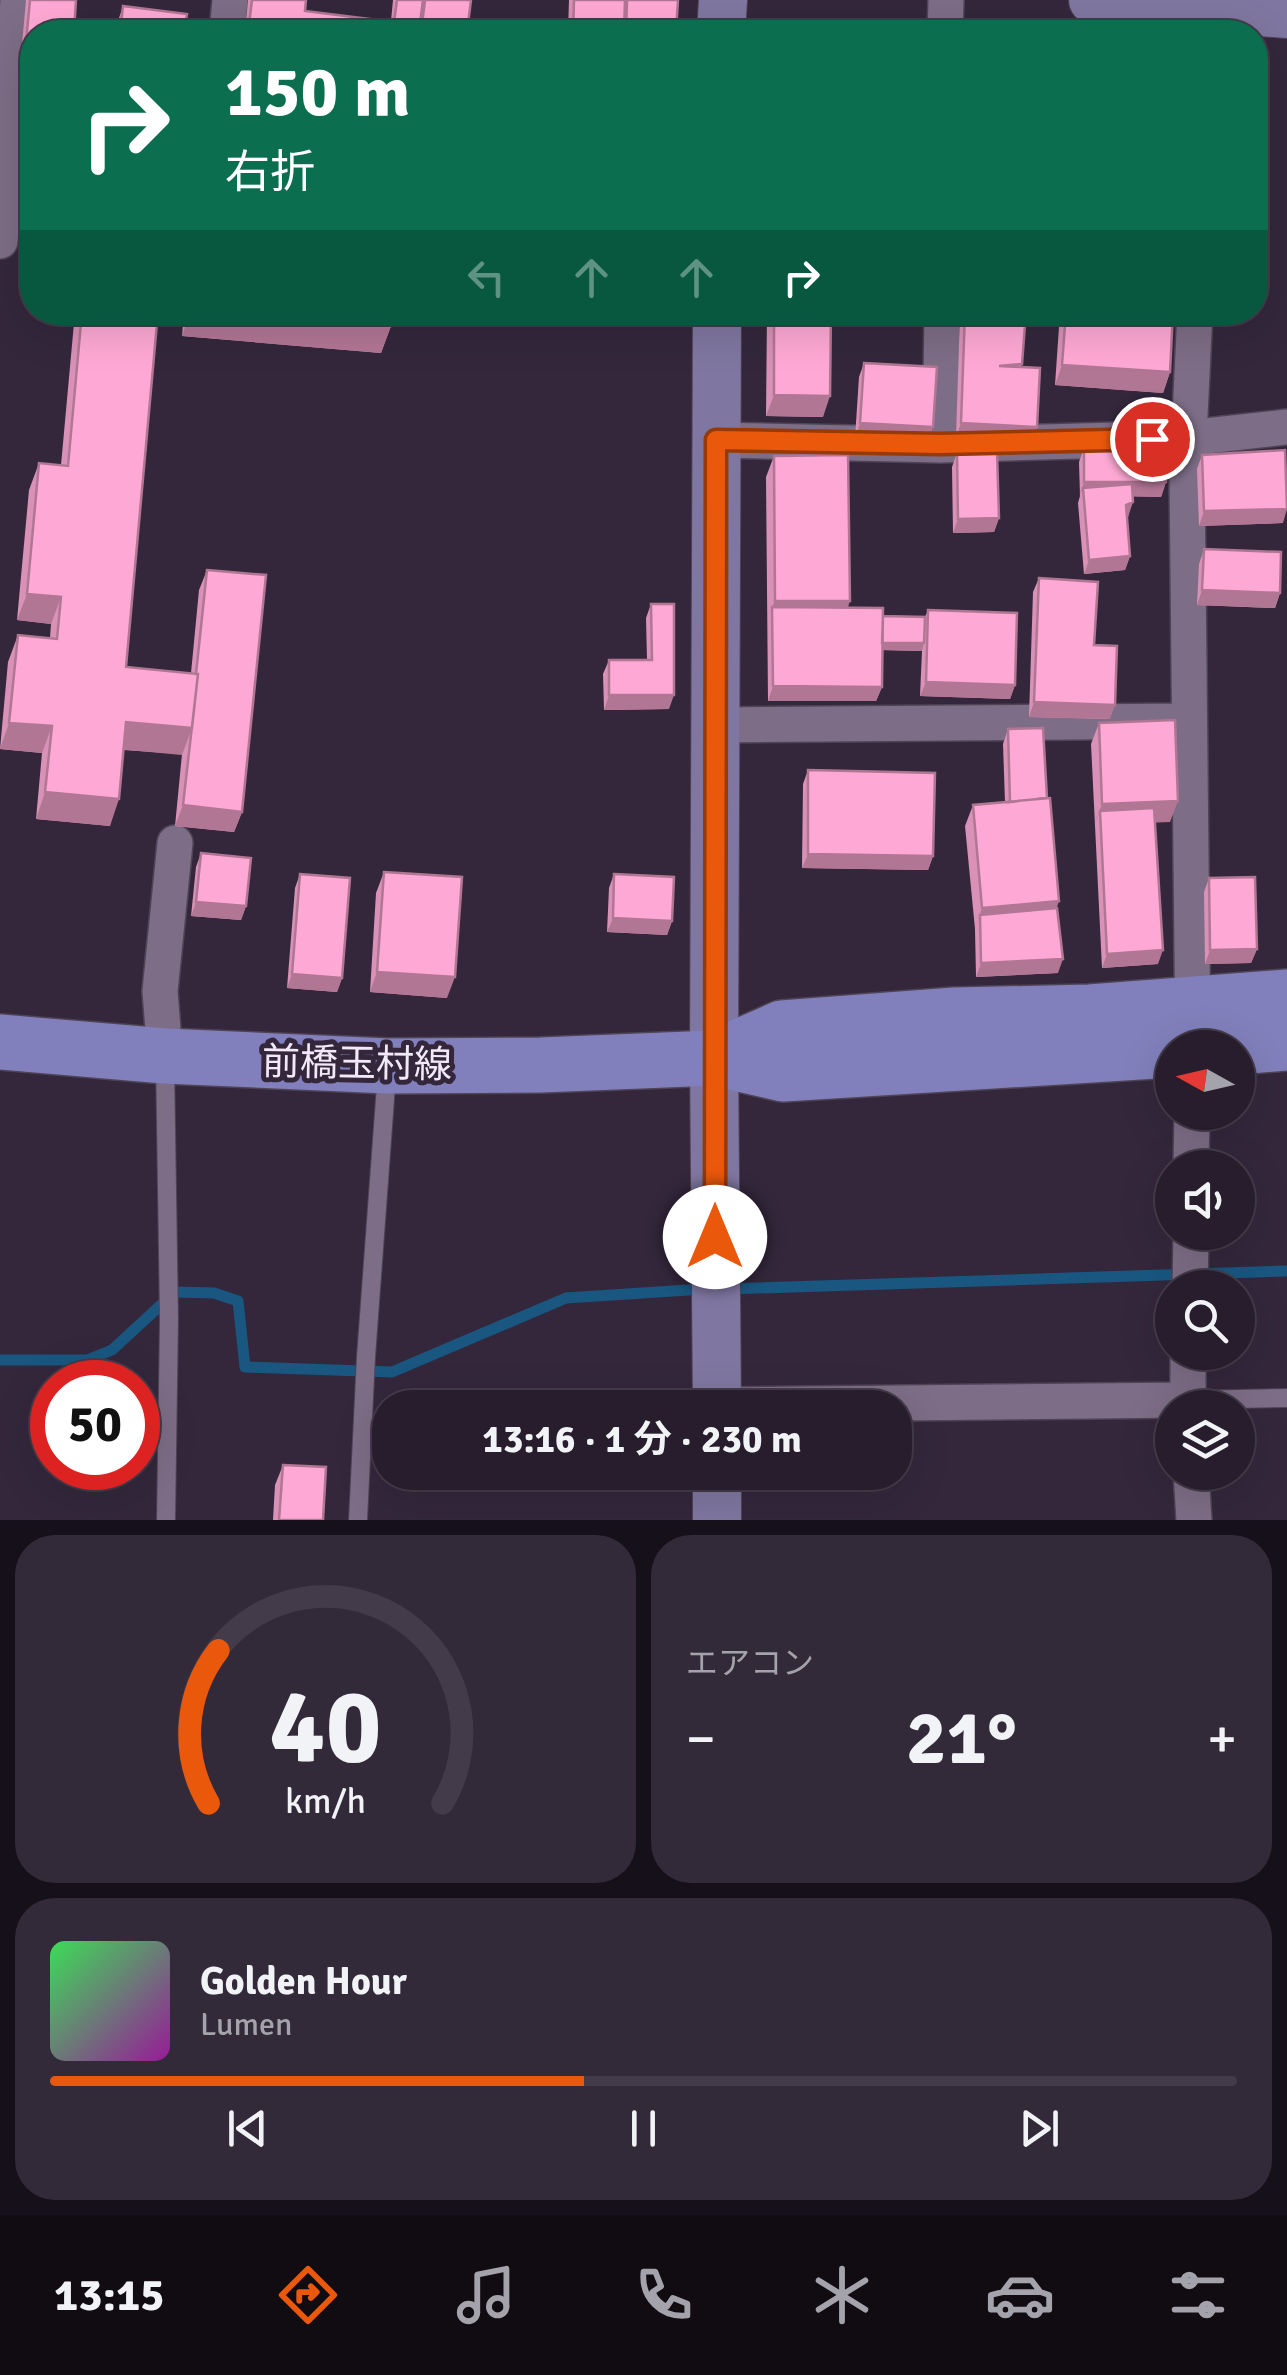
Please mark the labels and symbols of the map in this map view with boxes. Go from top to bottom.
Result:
pin [1110,397,1195,482]
north arrow [1155,1030,1255,1130]
street label: 前橋玉村線 [262,1038,452,1089]
position arrow [663,1185,767,1289]
speed limit sign: 50 [30,1360,160,1490]

